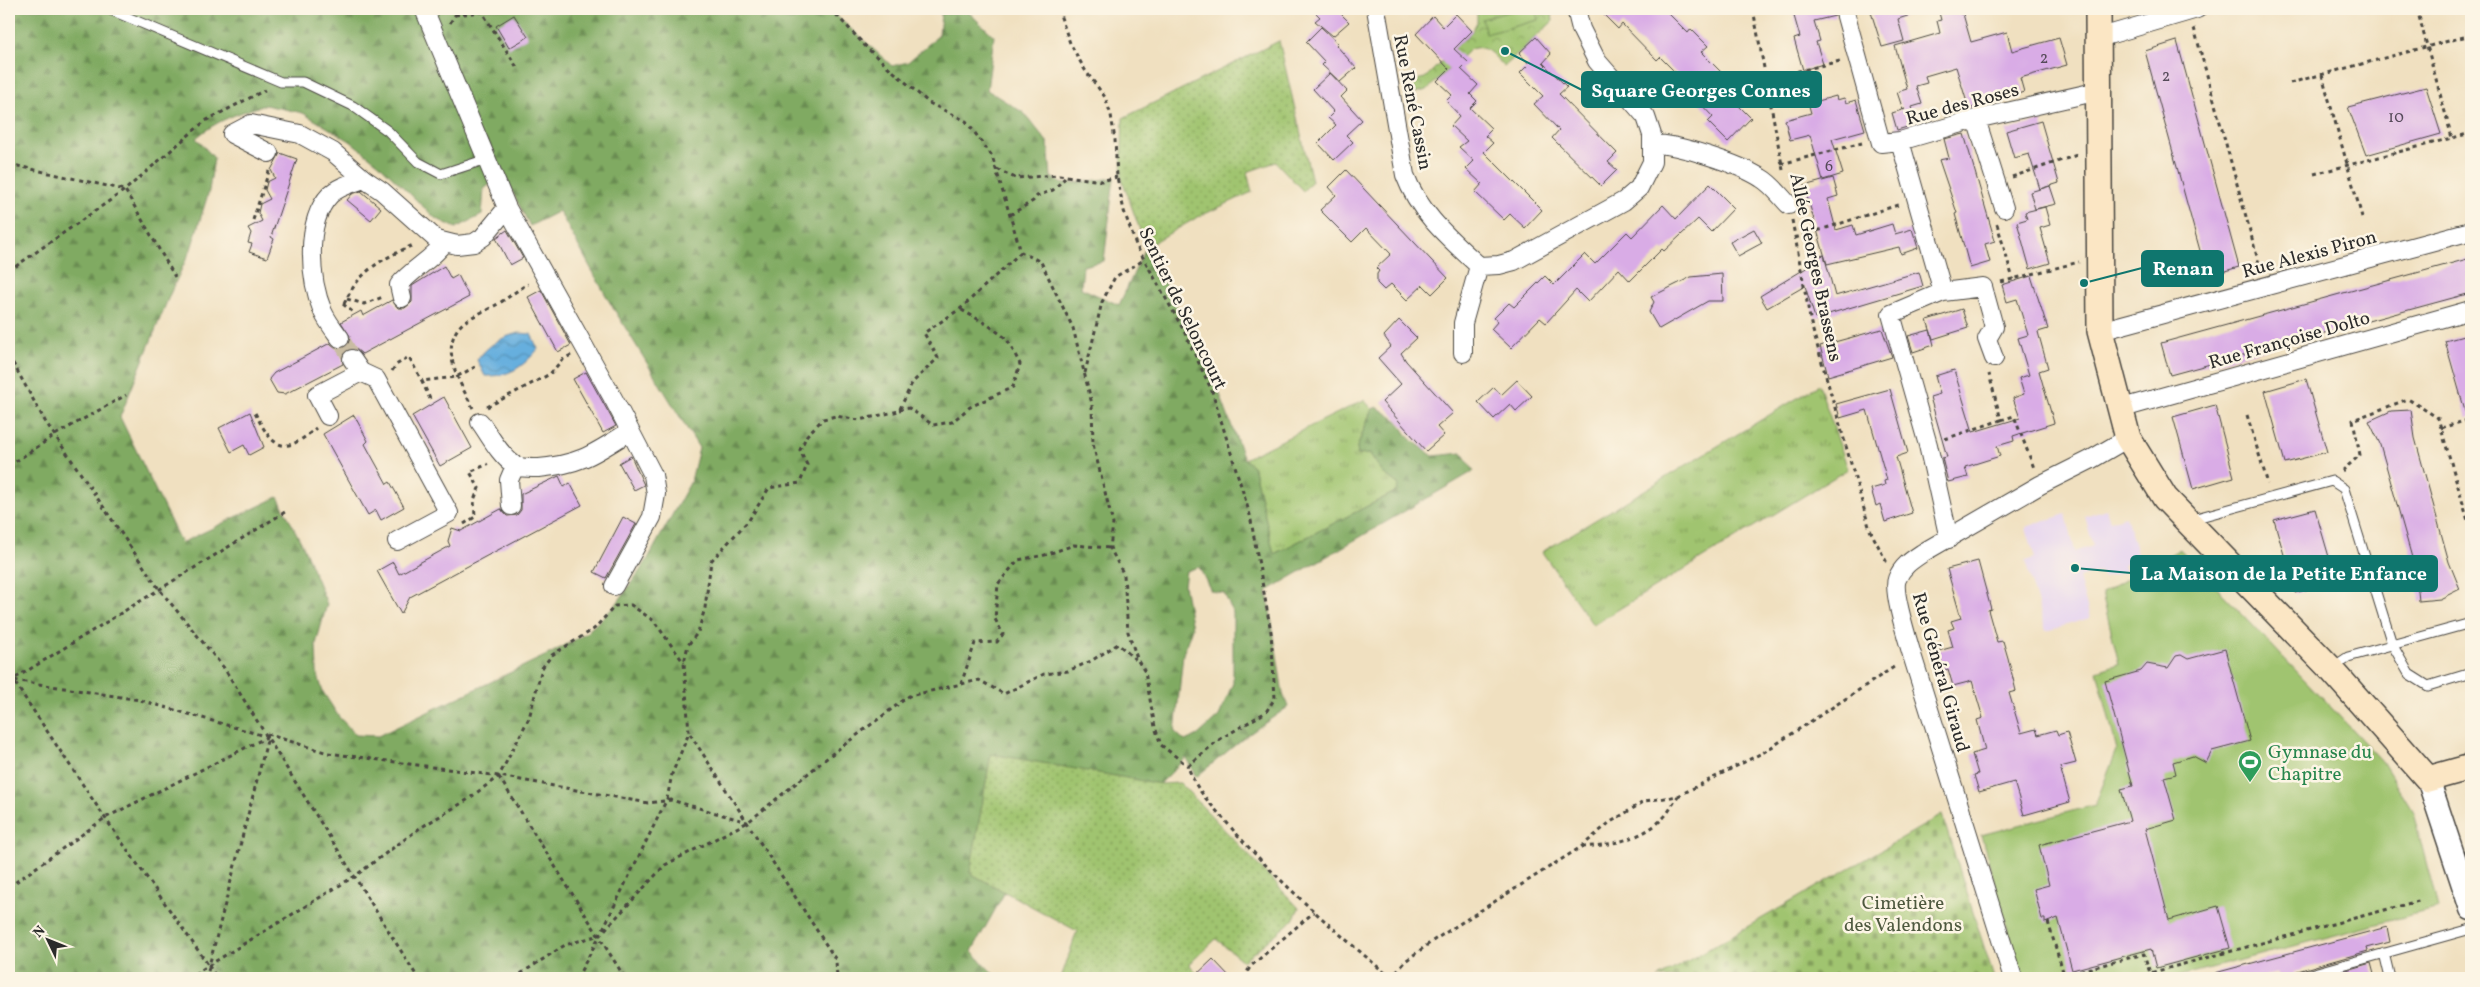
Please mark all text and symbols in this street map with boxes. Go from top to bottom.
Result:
street label: Rue René Cassin [1386,32,1438,172]
house number: 2 [2040,48,2048,70]
house number: 2 [2162,66,2170,88]
callout: Square Georges Connes [1582,72,1821,107]
street label: Rue des Roses [1903,77,2022,133]
text: Square Georges Connes [1591,78,1811,106]
house number: 10 [2388,107,2404,129]
house number: 6 [1825,156,1833,178]
street label: Allée Georges Brassens [1782,171,1848,364]
street label: Sentier de Seloncourt [1131,223,1233,395]
street label: Rue Alexis Piron [2239,224,2380,285]
callout: Renan [2142,251,2223,286]
text: Renan [2152,256,2214,284]
street label: Rue Françoise Dolto [2206,305,2373,376]
callout: La Maison de la Petite Enfance [2131,556,2437,591]
text: La Maison de la Petite Enfance [2141,561,2427,589]
street label: Rue Général Giraud [1905,590,1975,756]
place label: Gymnase du Chapitre [2268,740,2372,788]
sports icon: Gymnase du Chapitre [2237,749,2263,783]
park label: Cimetière des Valendons [1844,891,1962,939]
north arrow [22,914,72,964]
text: N [29,922,50,942]

